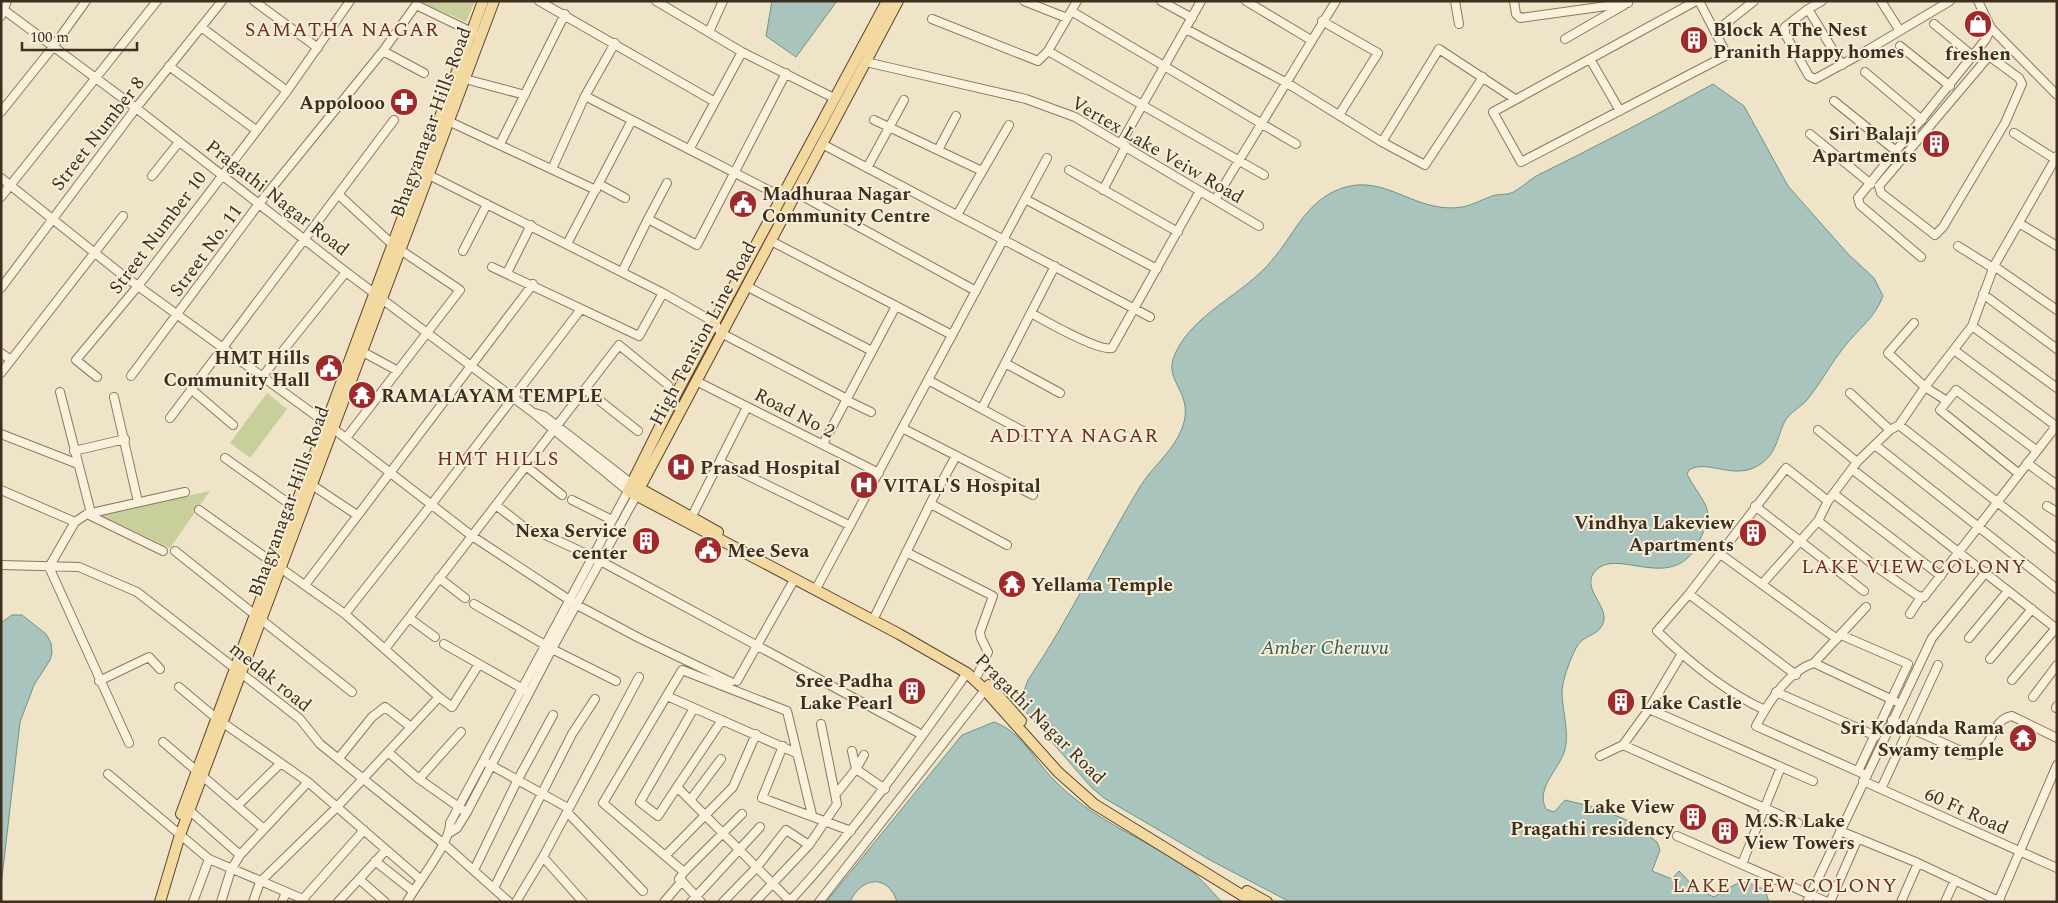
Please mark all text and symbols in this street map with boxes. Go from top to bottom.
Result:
shop icon: freshen [1963,9,1993,39]
district label: SAMATHA NAGAR [245,15,439,45]
place label: Block A The Nest Pranith Happy homes [1713,16,1905,67]
scale bar [22,20,138,52]
street label: Bhagyanagar Hills Road [383,23,479,222]
building icon: Block A The Nest Pranith Happy homes [1679,25,1709,55]
text: 100 m [30,26,69,49]
place label: freshen [1945,40,2011,69]
street label: Street Number 8 [44,70,152,197]
pharmacy icon: Appolooo [389,87,419,117]
place label: Appolooo [299,89,385,118]
street label: Vertex Lake Veiw Road [1065,89,1249,212]
place label: Siri Balaji Apartments [1812,120,1917,171]
building icon: Siri Balaji Apartments [1921,129,1951,159]
street label: Pragathi Nagar Road [199,133,355,264]
street label: Street Number 10 [102,165,214,301]
place label: Madhuraa Nagar Community Centre [762,180,930,231]
public building icon: Madhuraa Nagar Community Centre [728,189,758,219]
street label: Street No. 11 [163,199,250,303]
street label: High Tension Line Road [642,236,764,431]
place label: HMT Hills Community Hall [163,344,310,395]
public building icon: HMT Hills Community Hall [314,353,344,383]
temple icon: RAMALAYAM TEMPLE [347,380,377,410]
street label: Road No 2 [749,381,840,446]
place label: RAMALAYAM TEMPLE [381,382,603,411]
street label: Bhagyanagar Hills Road [241,402,337,601]
district label: ADITYA NAGAR [989,421,1159,451]
district label: HMT HILLS [437,444,559,474]
hospital icon: Prasad Hospital [666,452,696,482]
place label: Prasad Hospital [700,454,840,483]
hospital icon: VITAL'S Hospital [849,470,879,500]
place label: VITAL'S Hospital [883,472,1041,501]
place label: Vindhya Lakeview Apartments [1574,509,1735,560]
place label: Nexa Service center [515,517,628,568]
building icon: Vindhya Lakeview Apartments [1738,518,1768,548]
building icon: Nexa Service center [631,526,661,556]
public building icon: Mee Seva [693,535,723,565]
place label: Mee Seva [727,537,809,566]
district label: LAKE VIEW COLONY [1801,552,2027,582]
temple icon: Yellama Temple [997,569,1027,599]
place label: Yellama Temple [1031,571,1173,600]
water label: Amber Cheruvu [1260,633,1390,663]
street label: medak road [223,635,317,719]
street label: Pragathi Nagar Road [968,647,1112,791]
place label: Sree Padha Lake Pearl [795,667,893,718]
building icon: Sree Padha Lake Pearl [897,676,927,706]
building icon: Lake Castle [1606,687,1636,717]
place label: Lake Castle [1640,689,1742,718]
place label: Sri Kodanda Rama Swamy temple [1840,714,2004,765]
temple icon: Sri Kodanda Rama Swamy temple [2008,723,2038,753]
street label: 60 Ft Road [1920,780,2013,843]
place label: Lake View Pragathi residency [1510,793,1675,844]
building icon: Lake View Pragathi residency [1678,802,1708,832]
place label: M.S.R Lake View Towers [1744,807,1855,858]
building icon: M.S.R Lake View Towers [1710,816,1740,846]
district label: LAKE VIEW COLONY [1672,871,1898,901]

